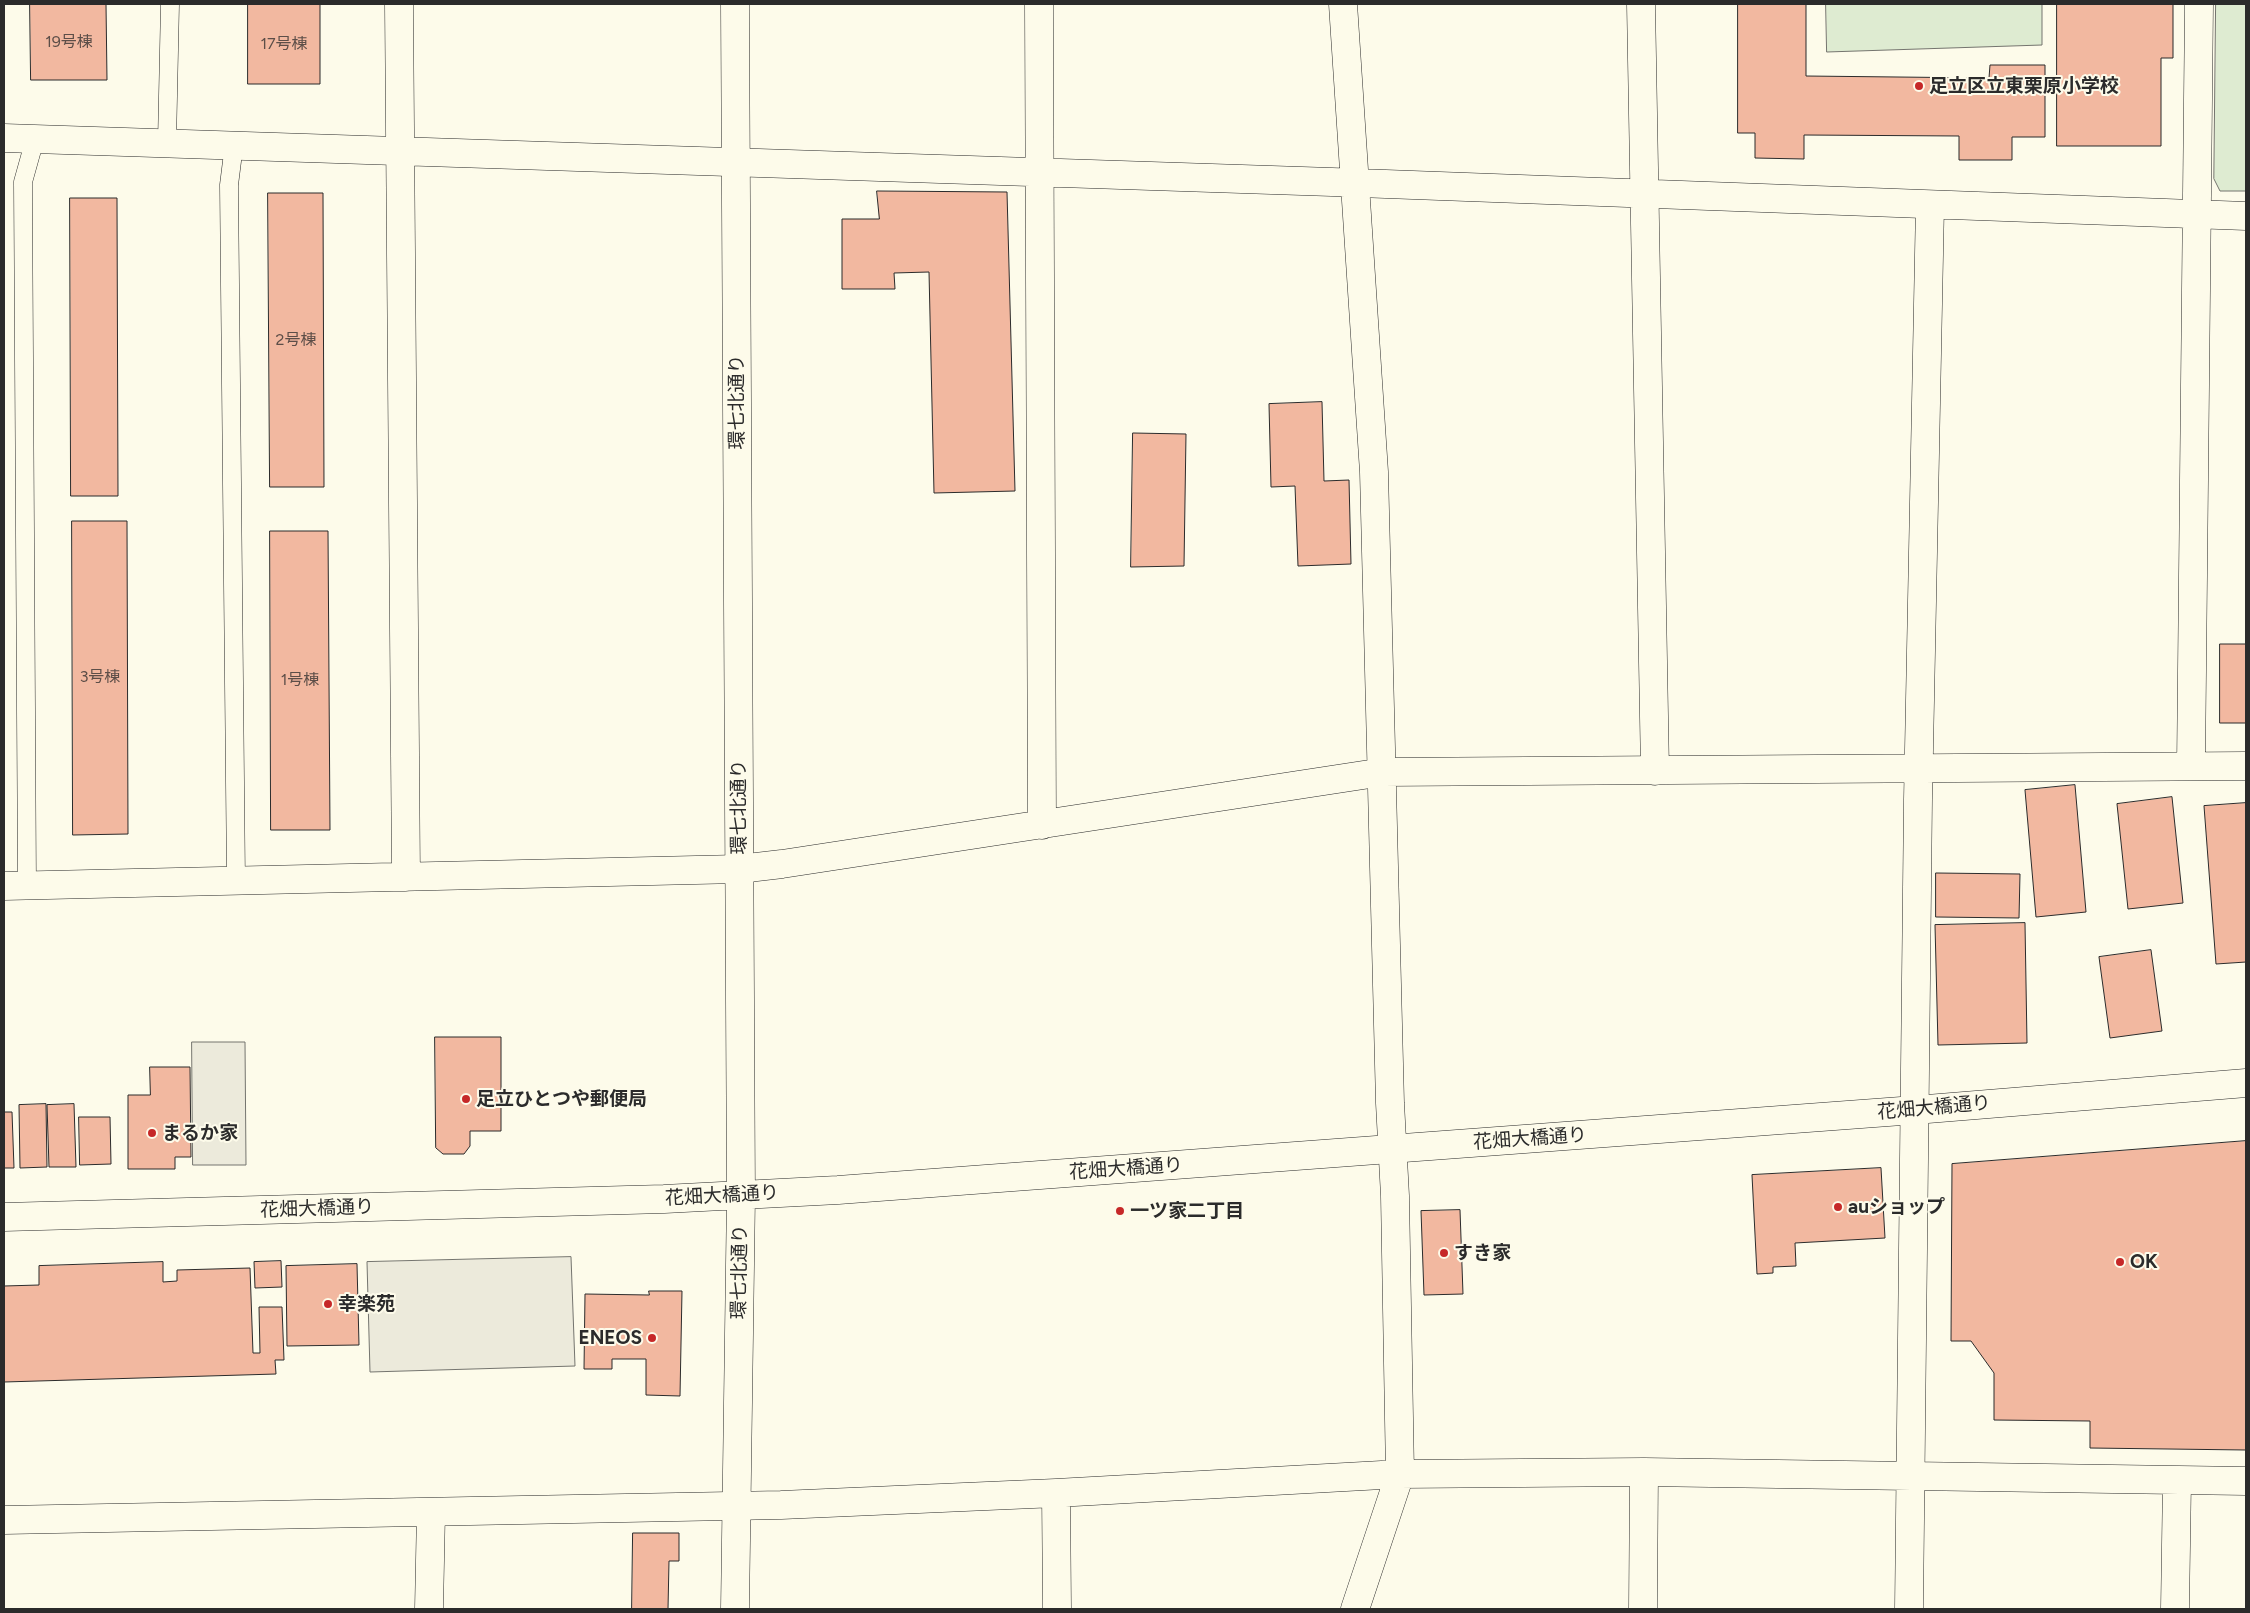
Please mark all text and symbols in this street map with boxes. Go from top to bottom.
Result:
house number: 19号棟 [45,32,93,52]
house number: 17号棟 [260,34,308,54]
place label: 足立区立東栗原小学校 [1929,75,2119,97]
marker: 足立区立東栗原小学校 [1913,80,1925,92]
house number: 2号棟 [276,330,316,350]
street label: 環七北通り [726,355,748,449]
house number: 3号棟 [80,667,120,687]
house number: 1号棟 [281,670,319,690]
street label: 環七北通り [728,760,750,854]
place label: 足立ひとつや郵便局 [476,1088,647,1110]
street label: 花畑大橋通り [1876,1092,1992,1124]
marker: 足立ひとつや郵便局 [460,1093,472,1105]
place label: まるか家 [162,1122,238,1144]
street label: 花畑大橋通り [1472,1124,1588,1154]
marker: まるか家 [146,1127,158,1139]
street label: 花畑大橋通り [1068,1154,1184,1184]
street label: 花畑大橋通り [664,1182,780,1210]
street label: 花畑大橋通り [260,1196,374,1222]
place label: auショップ [1848,1196,1945,1218]
place label: 一ツ家二丁目 [1130,1200,1244,1222]
marker: auショップ [1832,1201,1844,1213]
marker: 一ツ家二丁目 [1114,1205,1126,1217]
street label: 環七北通り [728,1224,752,1320]
place label: すき家 [1454,1242,1511,1264]
marker: すき家 [1438,1247,1450,1259]
place label: OK [2130,1251,2158,1273]
marker: OK [2114,1256,2126,1268]
place label: 幸楽苑 [338,1293,395,1315]
marker: 幸楽苑 [322,1298,334,1310]
place label: ENEOS [578,1327,642,1349]
marker: ENEOS [646,1332,658,1344]

